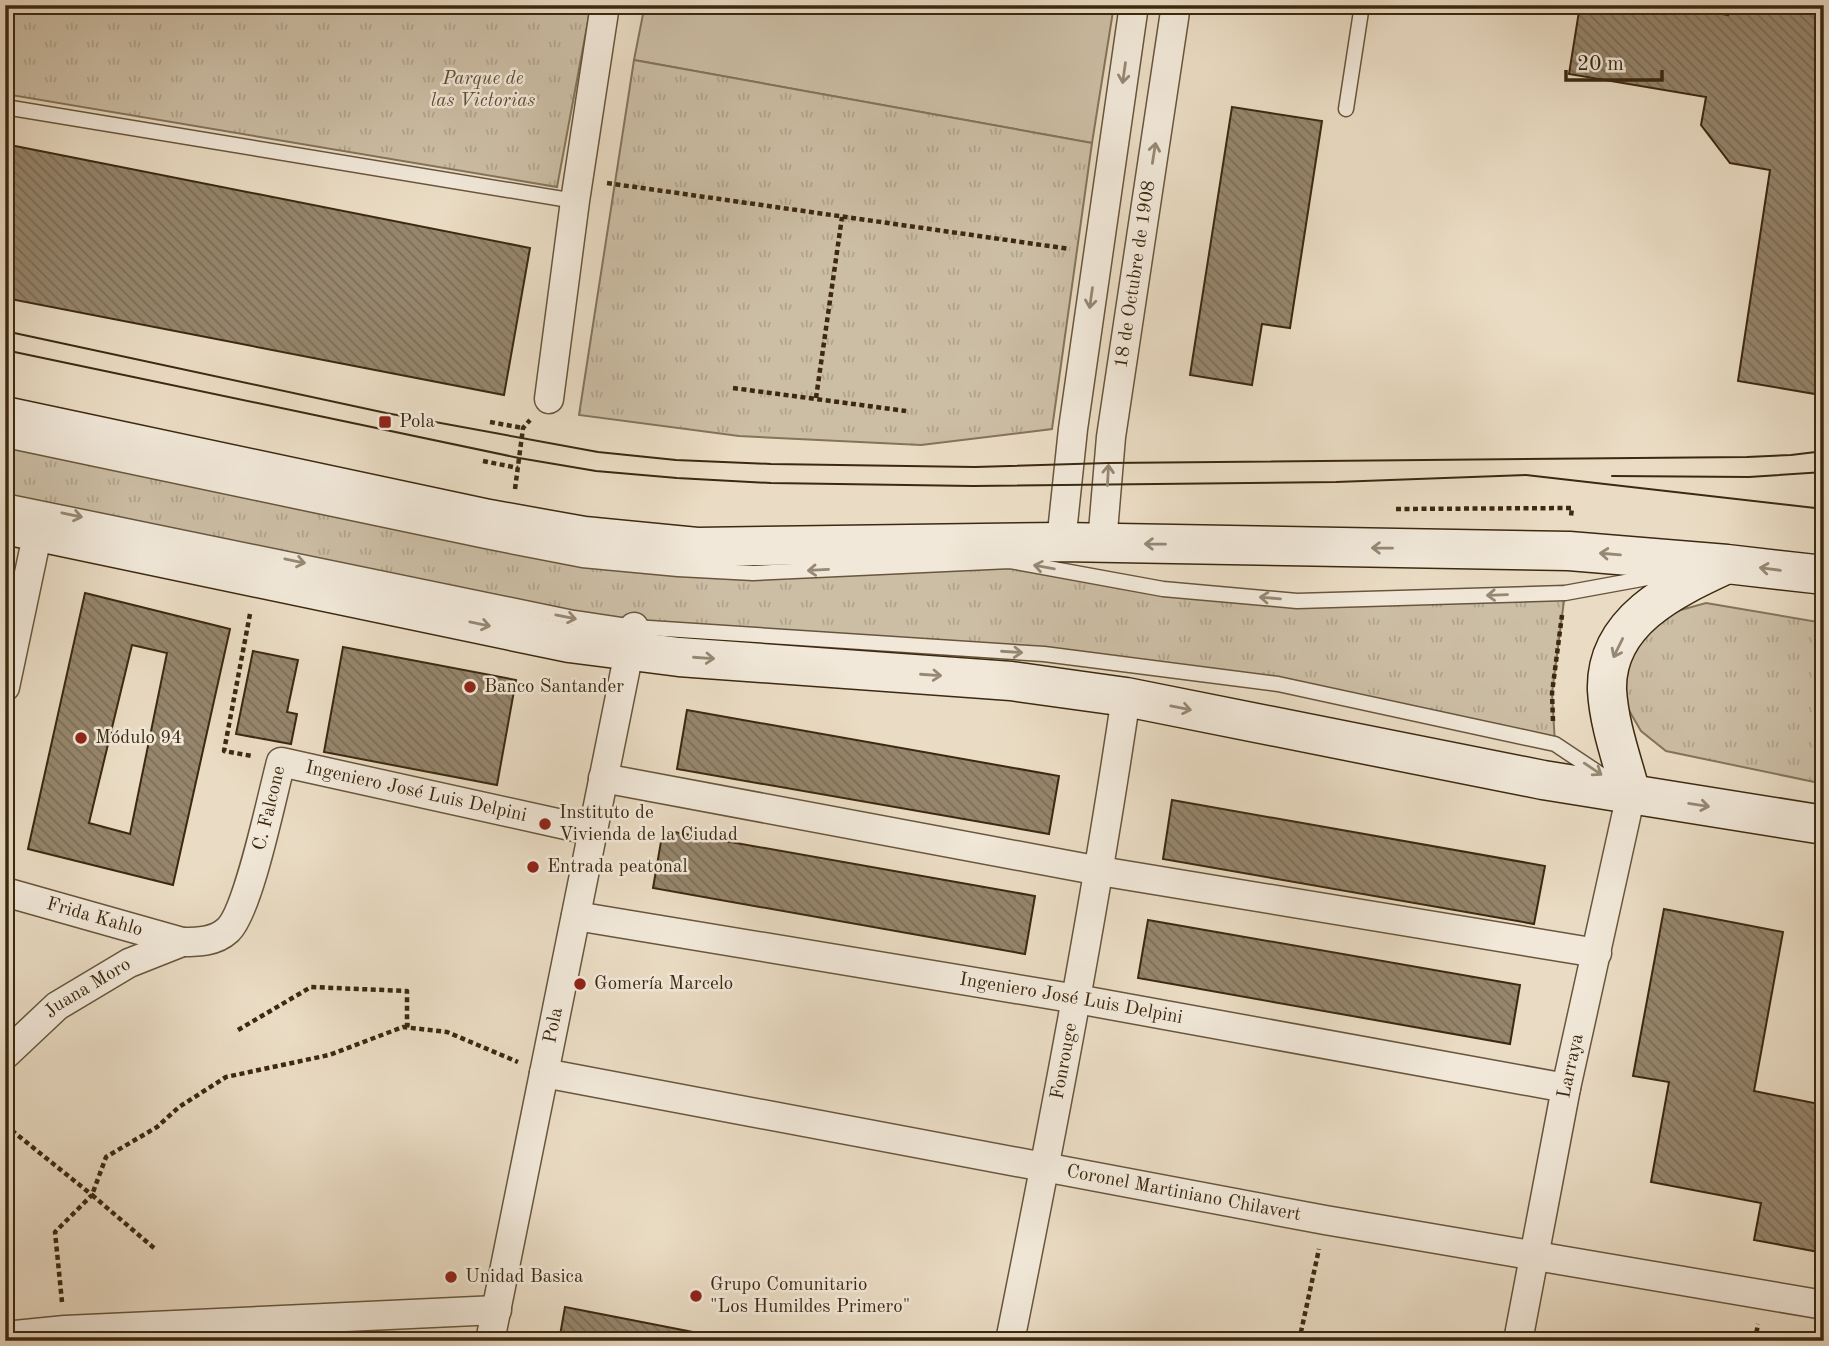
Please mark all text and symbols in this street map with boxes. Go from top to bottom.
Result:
scale bar [1566,38,1663,82]
text: 20 m [1577,54,1624,75]
one-way arrow [1117,61,1130,84]
park label: Parque de las Victorias [431,70,535,111]
one-way arrow [1148,142,1161,165]
street label: 18 de Octubre de 1908 [1112,179,1159,369]
one-way arrow [1085,286,1098,309]
place label: Pola [399,413,435,432]
marker: Pola [377,414,393,430]
one-way arrow [1101,464,1114,487]
one-way arrow [60,508,83,522]
one-way arrow [1144,537,1167,550]
one-way arrow [1371,541,1394,554]
one-way arrow [1599,547,1622,560]
one-way arrow [283,554,306,568]
one-way arrow [1034,560,1056,573]
one-way arrow [1759,562,1781,575]
one-way arrow [807,564,830,577]
one-way arrow [1486,588,1509,602]
one-way arrow [1259,591,1281,604]
one-way arrow [554,610,577,624]
one-way arrow [468,618,491,632]
one-way arrow [1611,637,1624,658]
one-way arrow [1000,646,1023,659]
one-way arrow [692,652,715,665]
one-way arrow [919,669,942,682]
place label: Banco Santander [484,678,624,697]
marker: Banco Santander [462,679,478,695]
one-way arrow [1169,701,1192,715]
place label: Módulo 94 [95,729,182,748]
marker: Módulo 94 [73,730,89,746]
street label: Ingeniero José Luis Delpini [303,758,528,826]
one-way arrow [1583,762,1602,776]
street label: C. Falcone [250,764,289,853]
one-way arrow [1687,799,1710,812]
place label: Instituto de Vivienda de la Ciudad [559,804,738,845]
marker: Instituto de Vivienda de la Ciudad [537,816,553,832]
place label: Entrada peatonal [547,858,688,877]
marker: Entrada peatonal [525,859,541,875]
street label: Frida Kahlo [44,895,145,940]
street label: Juana Moro [41,955,134,1022]
street label: Ingeniero José Luis Delpini [958,970,1184,1028]
place label: Gomería Marcelo [594,975,733,994]
marker: Gomería Marcelo [572,976,588,992]
street label: Pola [541,1005,567,1045]
street label: Fonrouge [1048,1021,1081,1101]
street label: Larraya [1555,1031,1587,1100]
street label: Coronel Martiniano Chilavert [1065,1162,1303,1225]
place label: Unidad Basica [465,1268,584,1287]
marker: Unidad Basica [443,1269,459,1285]
place label: Grupo Comunitario "Los Humildes Primero" [710,1276,910,1317]
marker: Grupo Comunitario "Los Humildes Primero" [688,1288,704,1304]

